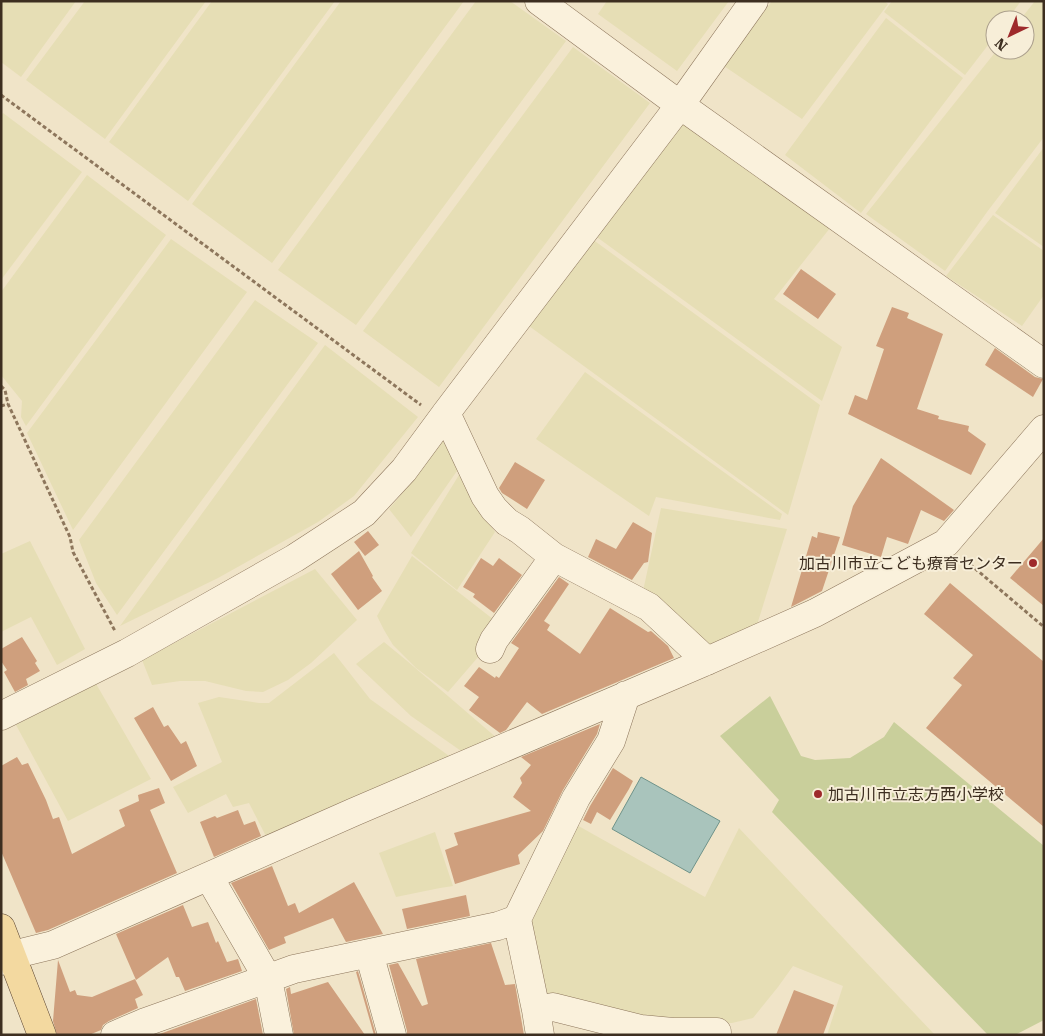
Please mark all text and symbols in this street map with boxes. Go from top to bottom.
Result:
north arrow [985,10,1035,60]
text: N [992,35,1011,54]
place label: 加古川市立こども療育センター [799,554,1023,573]
marker: 加古川市立こども療育センター [1027,557,1039,569]
place label: 加古川市立志方西小学校 [828,785,1004,804]
marker: 加古川市立志方西小学校 [812,788,824,800]

